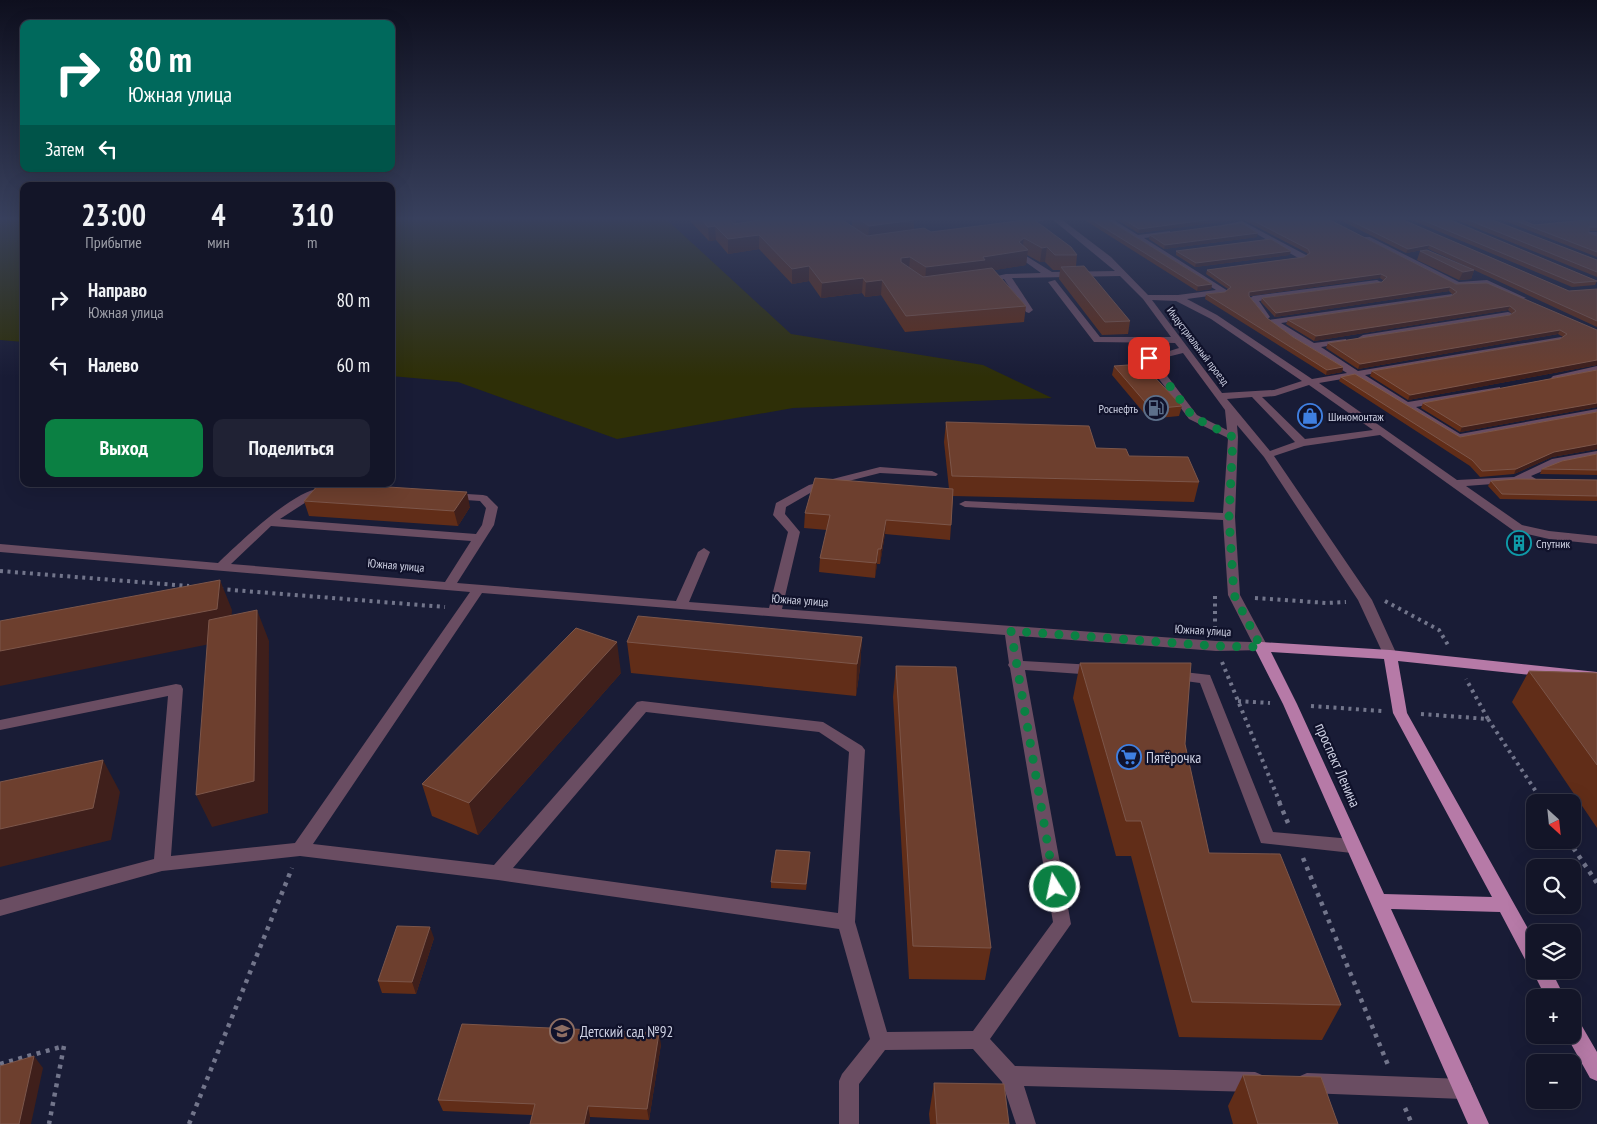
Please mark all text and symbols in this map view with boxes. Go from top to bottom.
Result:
text: 80 m [128,36,192,82]
icon: right [45,40,110,105]
text: Южная улица [128,80,232,108]
icon: left [94,135,122,163]
text: Затем [45,137,84,161]
text: 23:00 [81,195,146,234]
text: 4 [211,195,226,234]
text: 310 [291,195,334,234]
text: Прибытие [85,232,142,252]
text: мин [207,232,230,252]
text: m [307,232,318,252]
text: Направо [88,278,147,302]
icon: right [45,286,73,314]
text: 80 m [337,288,370,312]
text: Южная улица [88,302,164,322]
street label: Индустриальный проезд [1164,304,1232,388]
pin [1128,337,1170,379]
icon: arrive [1135,344,1163,372]
icon: left [45,351,73,379]
text: Налево [88,353,139,377]
text: 60 m [337,353,370,377]
fuel station icon: Роснефть [1143,395,1169,421]
place label: Роснефть [1099,401,1138,416]
shop icon: Шиномонтаж [1297,403,1323,429]
place label: Шиномонтаж [1328,409,1384,424]
button: Выход [45,419,203,477]
button: Поделиться [213,419,370,477]
building icon: Спутник [1506,530,1532,556]
place label: Спутник [1536,536,1571,551]
street label: Южная улица [367,555,425,575]
street label: Южная улица [771,591,829,609]
street label: Южная улица [1174,621,1232,639]
street label: проспект Ленина [1311,720,1365,810]
supermarket icon: Пятёрочка [1116,744,1142,770]
place label: Пятёрочка [1146,748,1201,767]
north arrow [1526,794,1581,849]
map controls [1526,794,1581,1109]
button: search [1526,859,1581,914]
position arrow [1028,860,1080,912]
button: layers [1526,924,1581,979]
button: + [1526,989,1581,1044]
school or university icon: Детский сад №92 [549,1018,575,1044]
place label: Детский сад №92 [580,1022,673,1041]
button: − [1526,1054,1581,1109]

